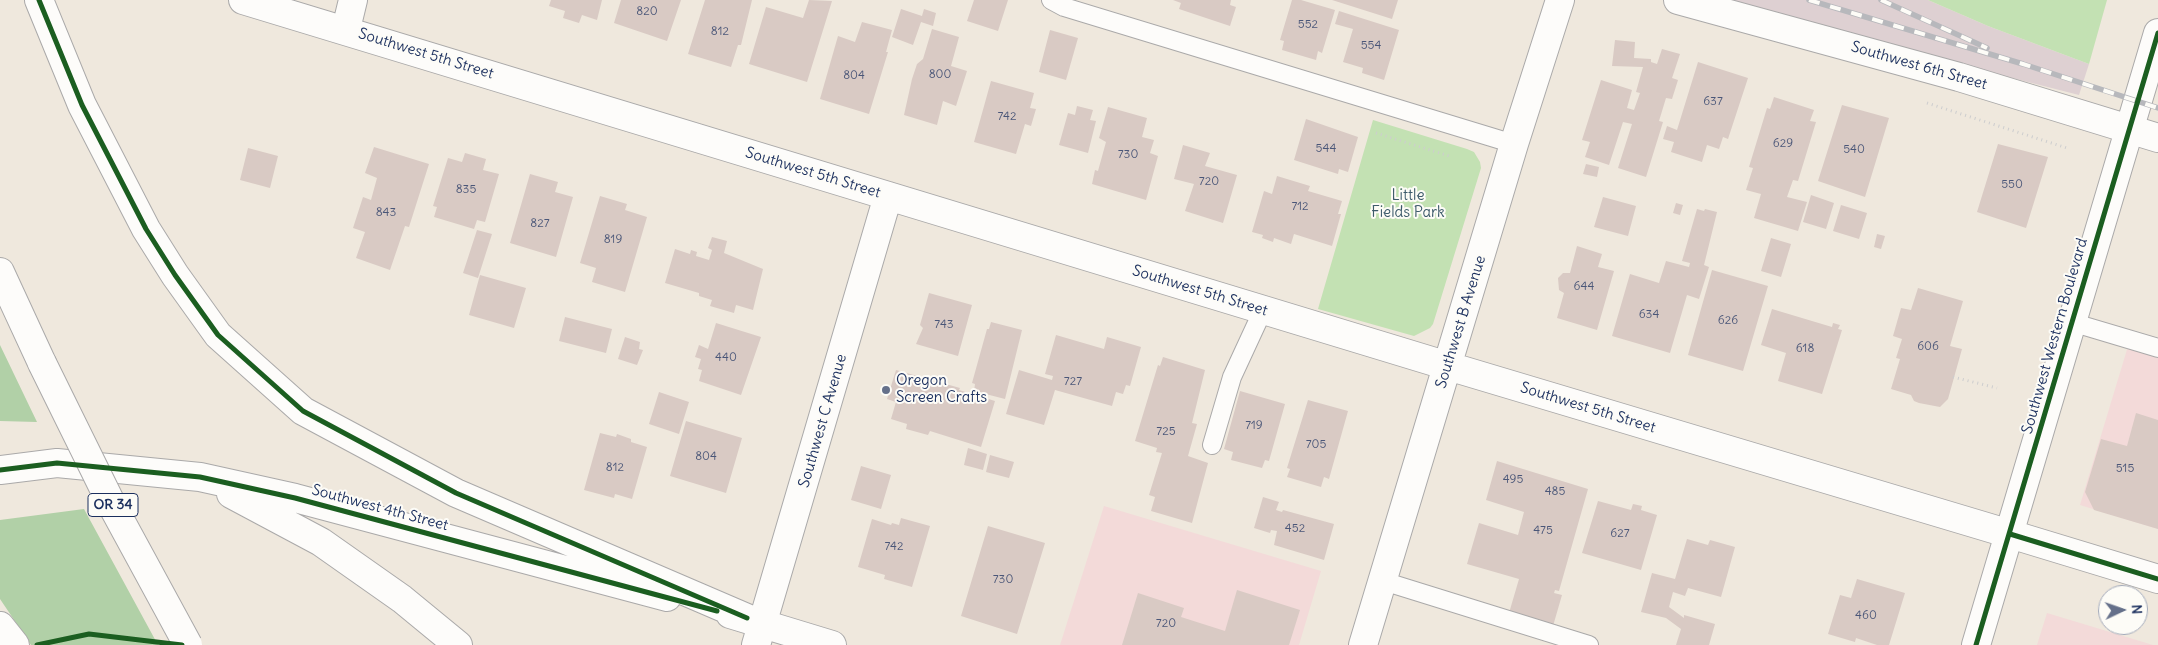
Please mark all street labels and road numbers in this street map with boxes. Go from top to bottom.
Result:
street label: Southwest 5th Street [356,25,496,83]
street label: Southwest 6th Street [1849,38,1989,94]
street label: Southwest 5th Street [743,144,883,202]
street label: Southwest Western Boulevard [2018,236,2092,436]
street label: Southwest B Avenue [1432,253,1490,391]
street label: Southwest 5th Street [1130,262,1270,320]
street label: Southwest C Avenue [795,352,851,490]
street label: Southwest 5th Street [1518,379,1658,437]
street label: Southwest 4th Street [310,481,450,535]
road number: OR 34 [88,494,138,516]

